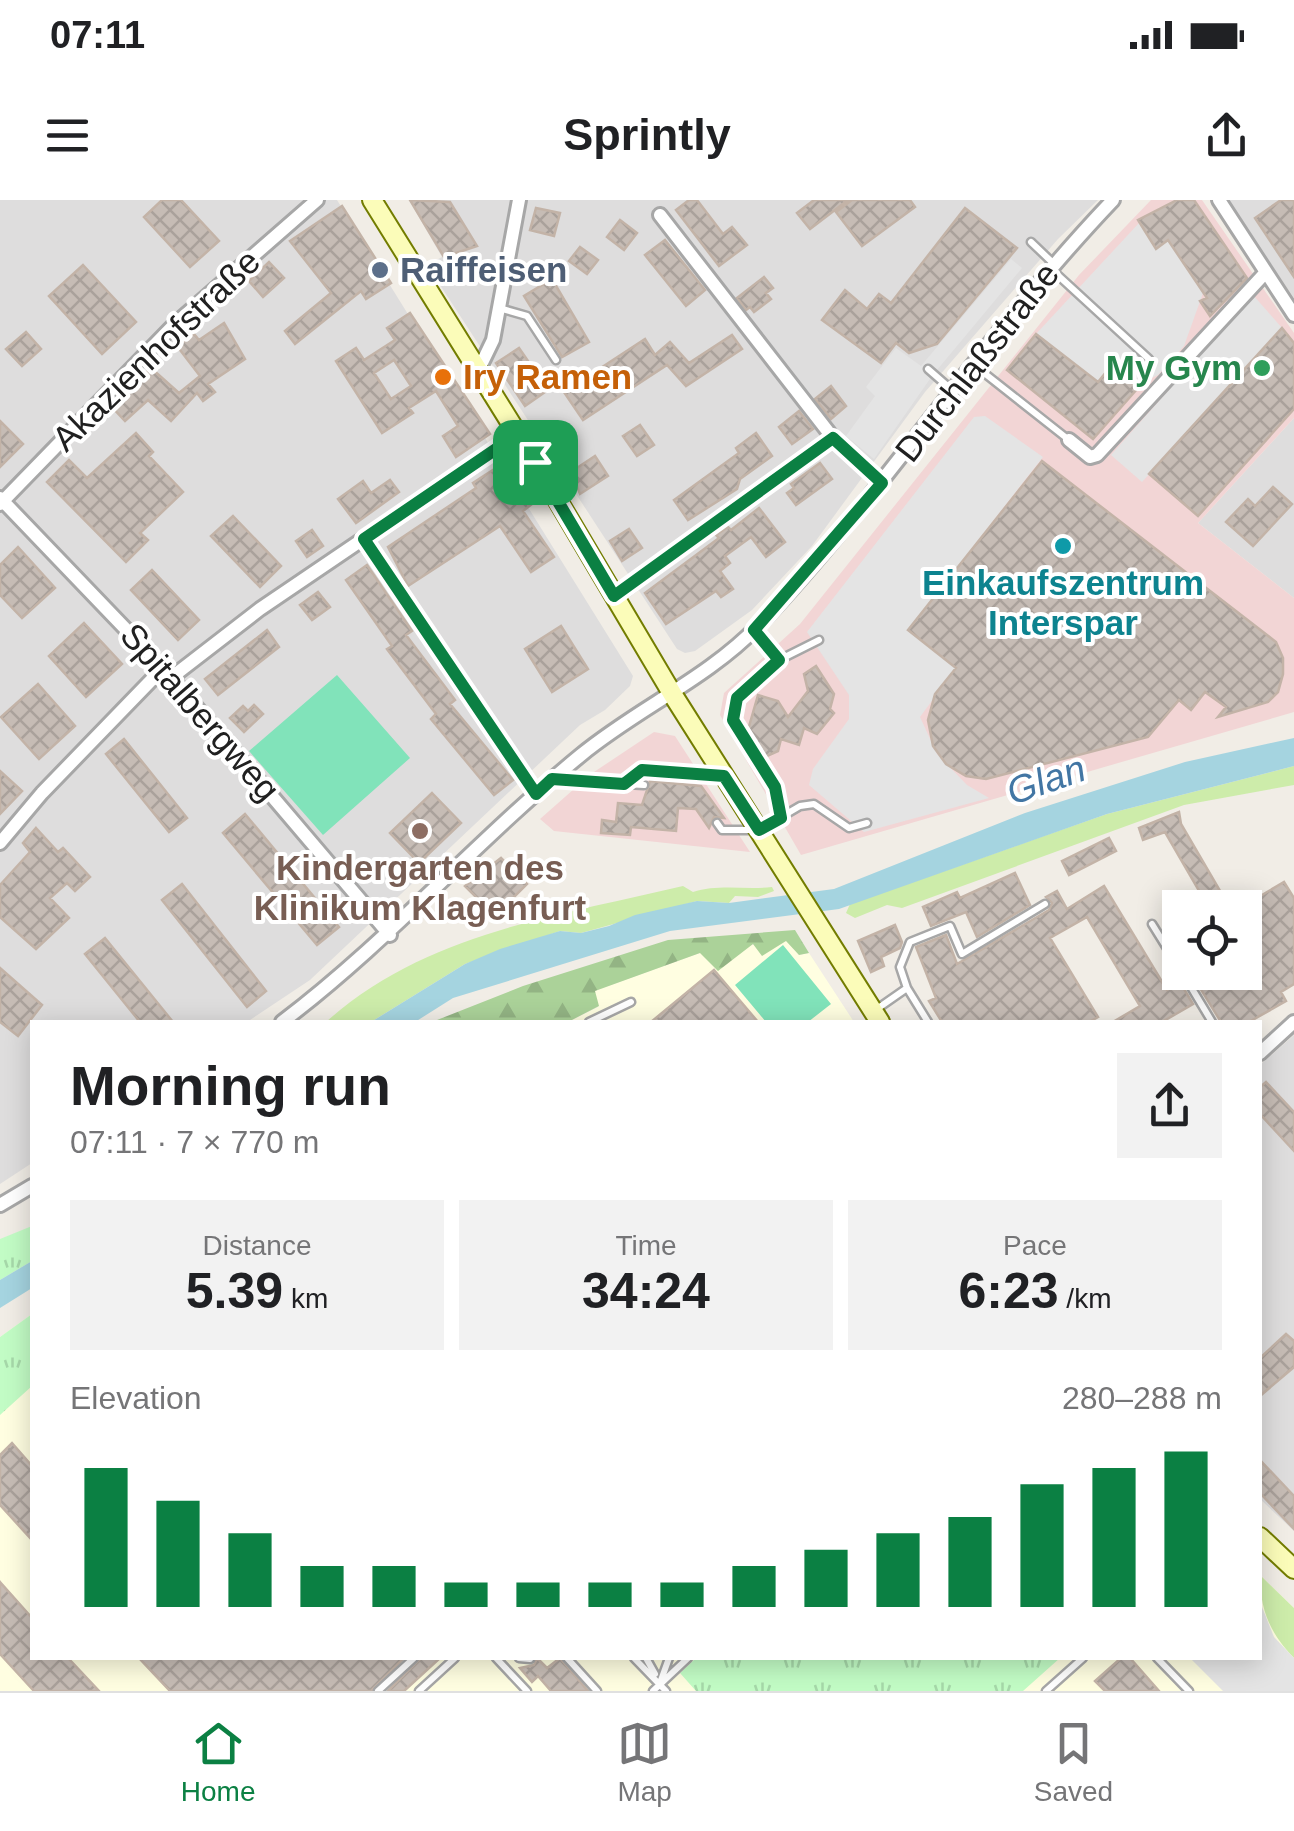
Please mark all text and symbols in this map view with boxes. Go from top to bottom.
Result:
text: 07:11 [50,14,145,56]
icon: menu [40,108,95,163]
icon: share [1199,108,1254,163]
text: Sprintly [563,109,731,160]
street label: Akazienhofstraße [44,241,267,458]
place label: Raiffeisen [400,250,567,289]
street label: Durchlaßstraße [887,255,1066,469]
marker: Raiffeisen [369,259,391,281]
place label: My Gym [1106,348,1242,387]
place label: Iry Ramen [463,357,632,396]
marker: My Gym [1251,357,1273,379]
marker: Iry Ramen [432,366,454,388]
pin [493,420,578,505]
icon: arrive [508,435,563,490]
marker: Einkaufszentrum Interspar [1052,535,1074,557]
place label: Einkaufszentrum Interspar [922,563,1204,642]
street label: Spitalbergweg [113,615,288,808]
water label: Glan [1001,747,1091,813]
marker: Kindergarten des Klinikum Klagenfurt [409,820,431,842]
place label: Kindergarten des Klinikum Klagenfurt [254,848,587,927]
map controls [1162,890,1262,990]
button: locate [1162,890,1262,990]
button: share [1117,1053,1222,1158]
text: Morning run [70,1055,391,1117]
text: 07:11 · 7 × 770 m [70,1124,319,1160]
text: Distance [203,1230,311,1261]
text: Time [615,1230,677,1261]
text: Pace [1003,1230,1067,1261]
text: 5.39 [186,1263,283,1319]
text: 34:24 [582,1263,710,1319]
text: 6:23 [959,1263,1059,1319]
text: km [283,1283,328,1314]
text: /km [1059,1283,1111,1314]
text: Elevation [70,1380,202,1416]
text: 280–288 m [1062,1380,1222,1416]
tab: Home [181,1716,256,1808]
tab: Map [617,1716,672,1808]
tab: Saved [1034,1716,1113,1808]

